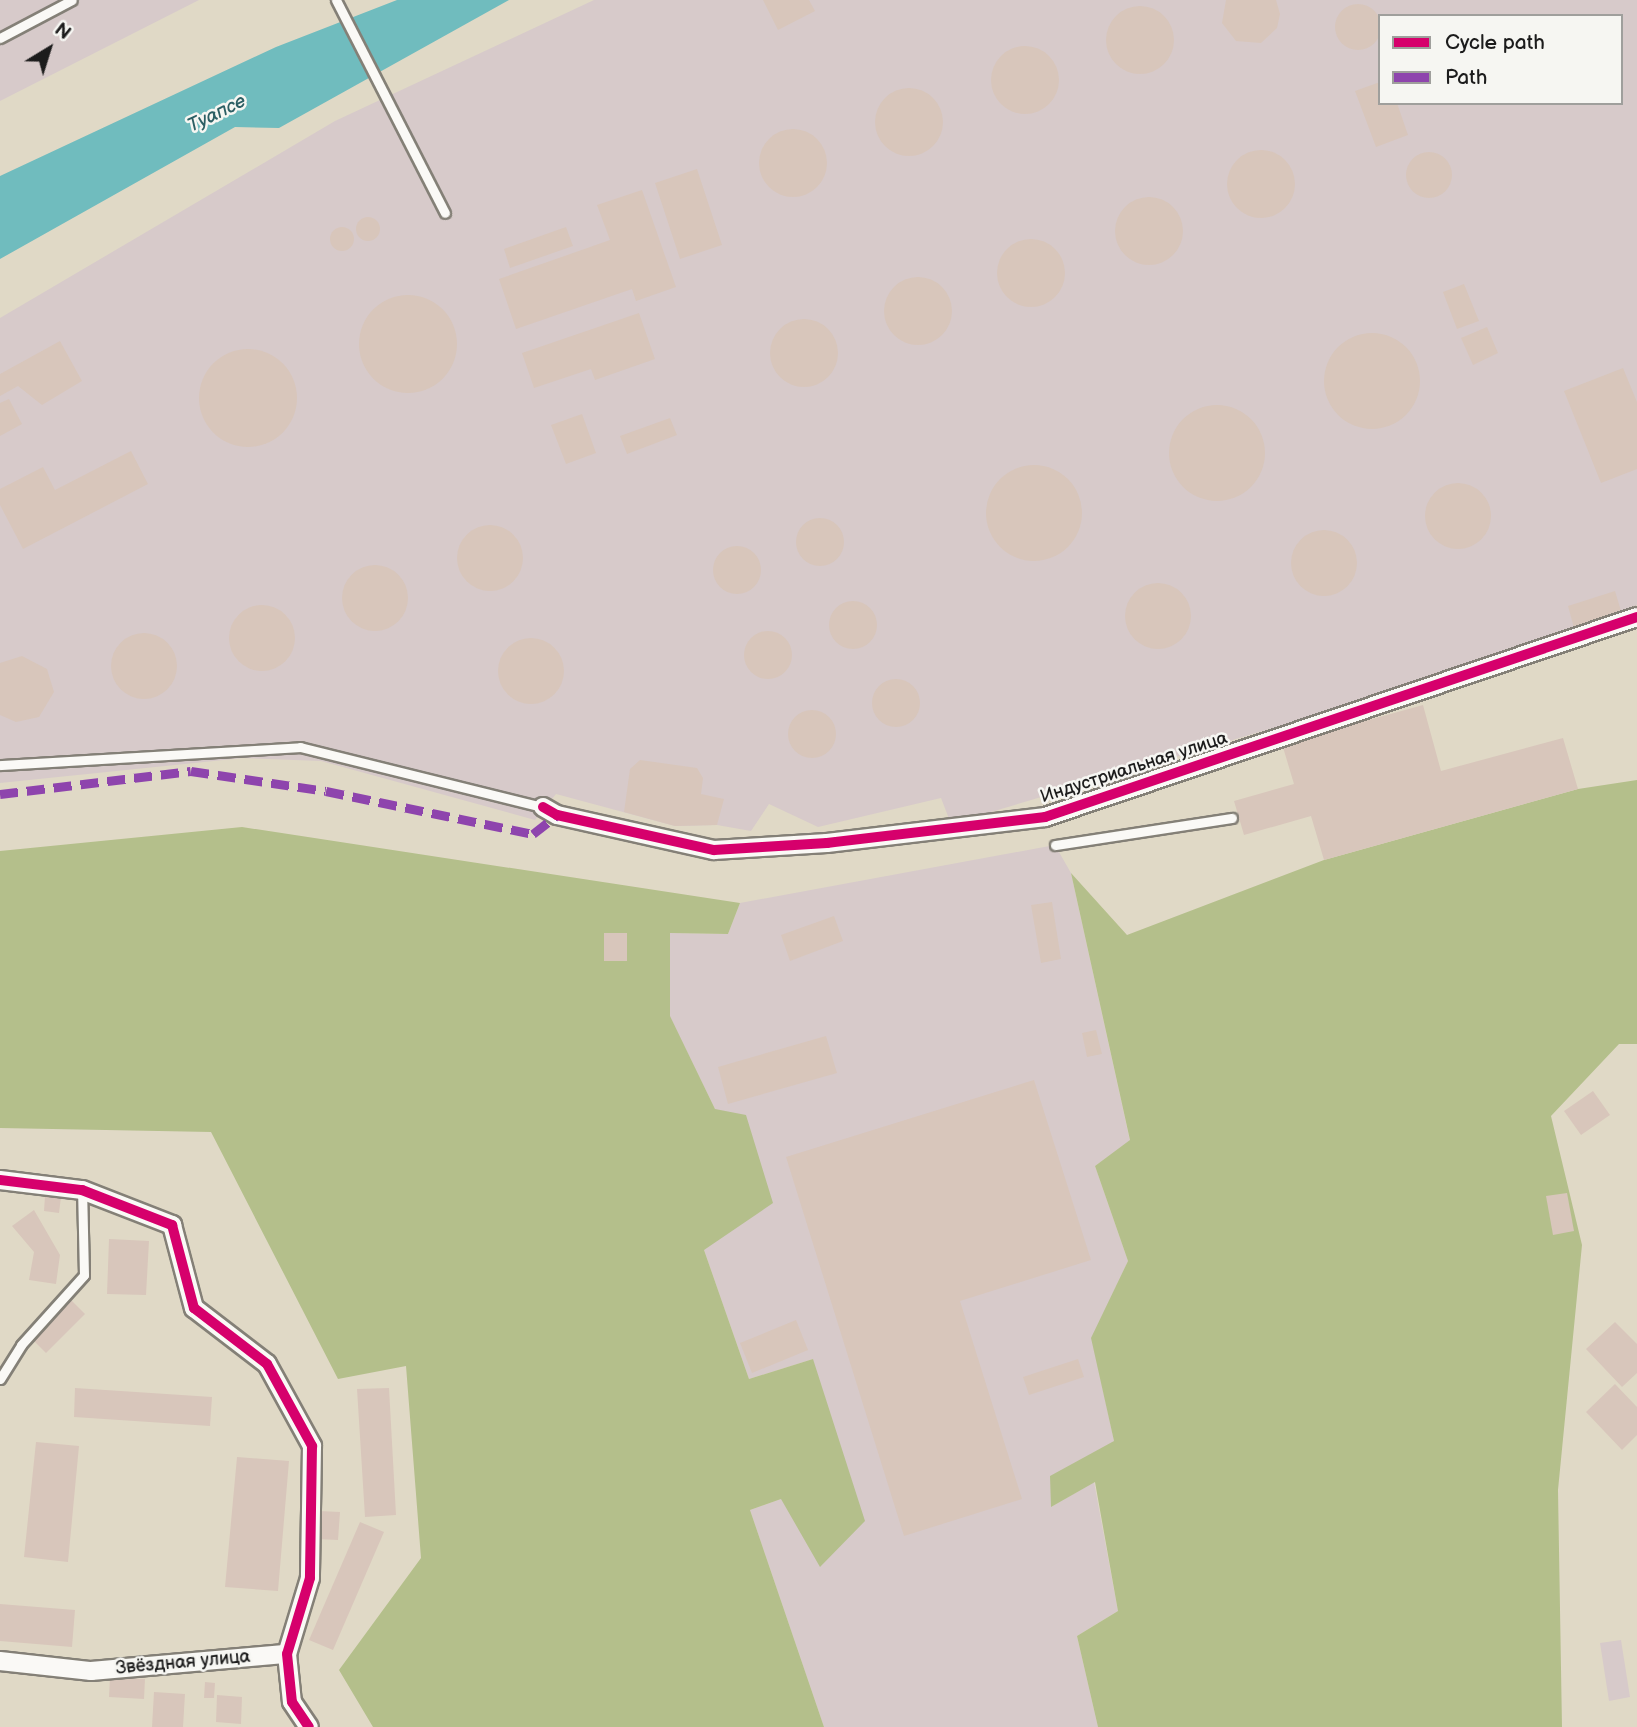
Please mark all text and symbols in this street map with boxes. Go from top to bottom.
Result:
north arrow [14,14,84,84]
legend [1378,14,1623,105]
text: N [50,19,75,46]
text: Cycle path [1445,30,1545,55]
text: Path [1445,65,1487,90]
water label: Туапсе [184,90,250,138]
street label: Индустриальная улица [1038,728,1230,808]
street label: Звёздная улица [115,1646,251,1680]

